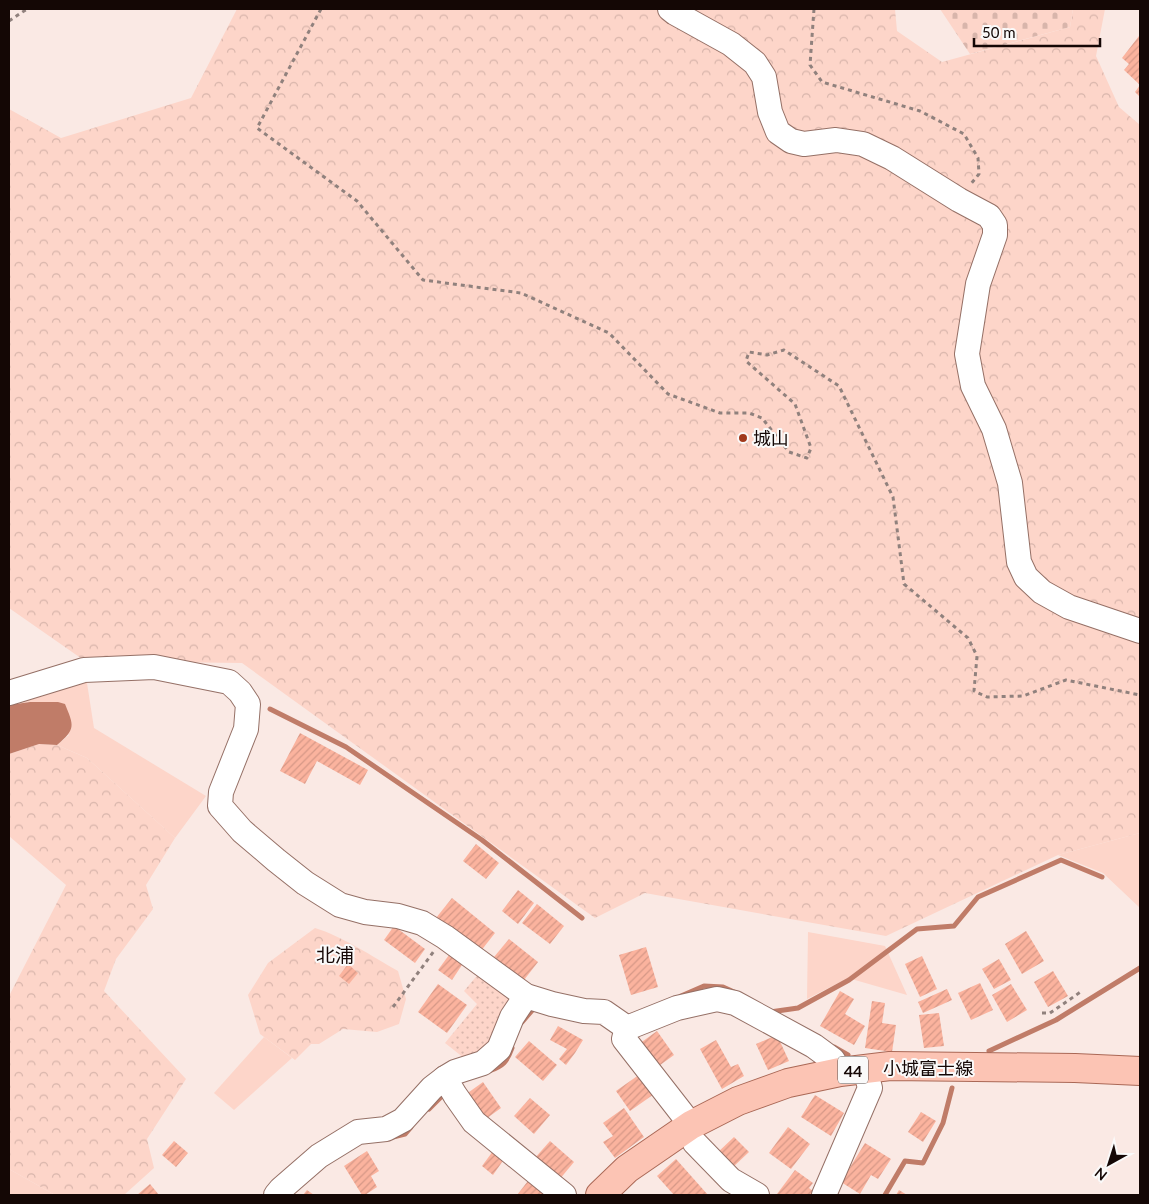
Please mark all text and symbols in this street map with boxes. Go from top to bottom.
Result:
scale bar [974,15,1100,47]
text: 50 m [982,23,1016,41]
place label: 城山 [753,427,789,449]
marker: 城山 [737,432,749,444]
district label: 北浦 [316,943,354,966]
road number: 44 [838,1056,868,1084]
street label: 小城富士線 [883,1057,973,1079]
north arrow [1084,1139,1134,1189]
text: N [1091,1164,1110,1184]

